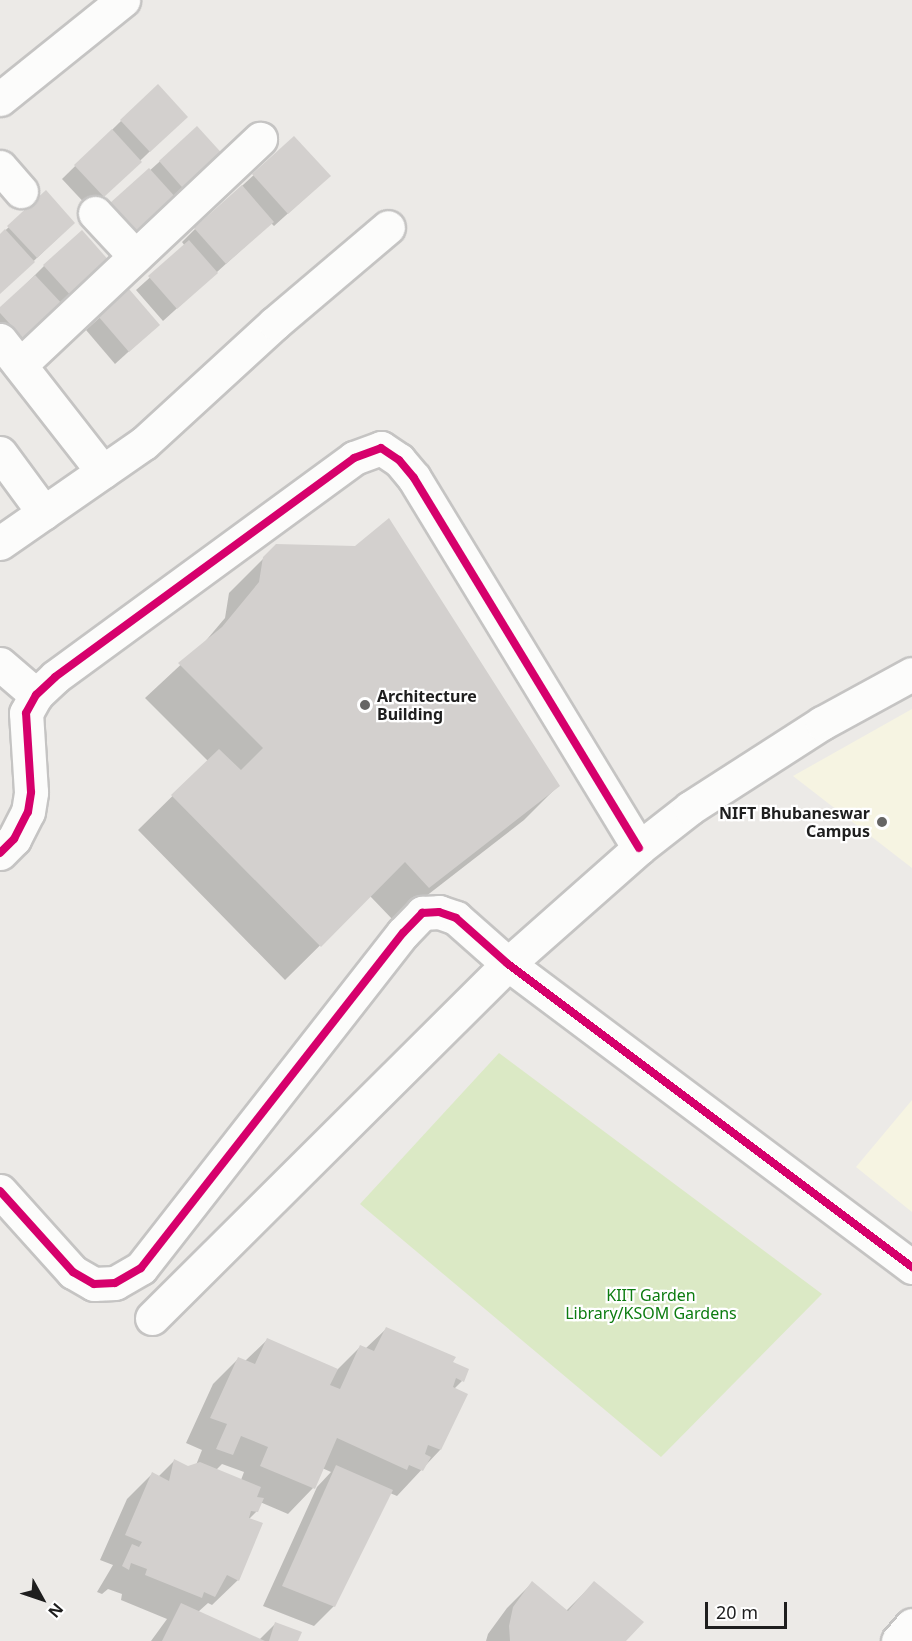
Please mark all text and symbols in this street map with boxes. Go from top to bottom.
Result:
place label: Architecture Building [377,686,477,724]
marker: Architecture Building [358,698,372,712]
place label: NIFT Bhubaneswar Campus [719,803,870,841]
marker: NIFT Bhubaneswar Campus [875,815,889,829]
park label: KIIT Garden Library/KSOM Gardens [565,1285,737,1323]
north arrow [12,1569,72,1629]
scale bar [708,1590,790,1628]
text: N [43,1599,68,1623]
text: 20 m [716,1600,758,1624]

